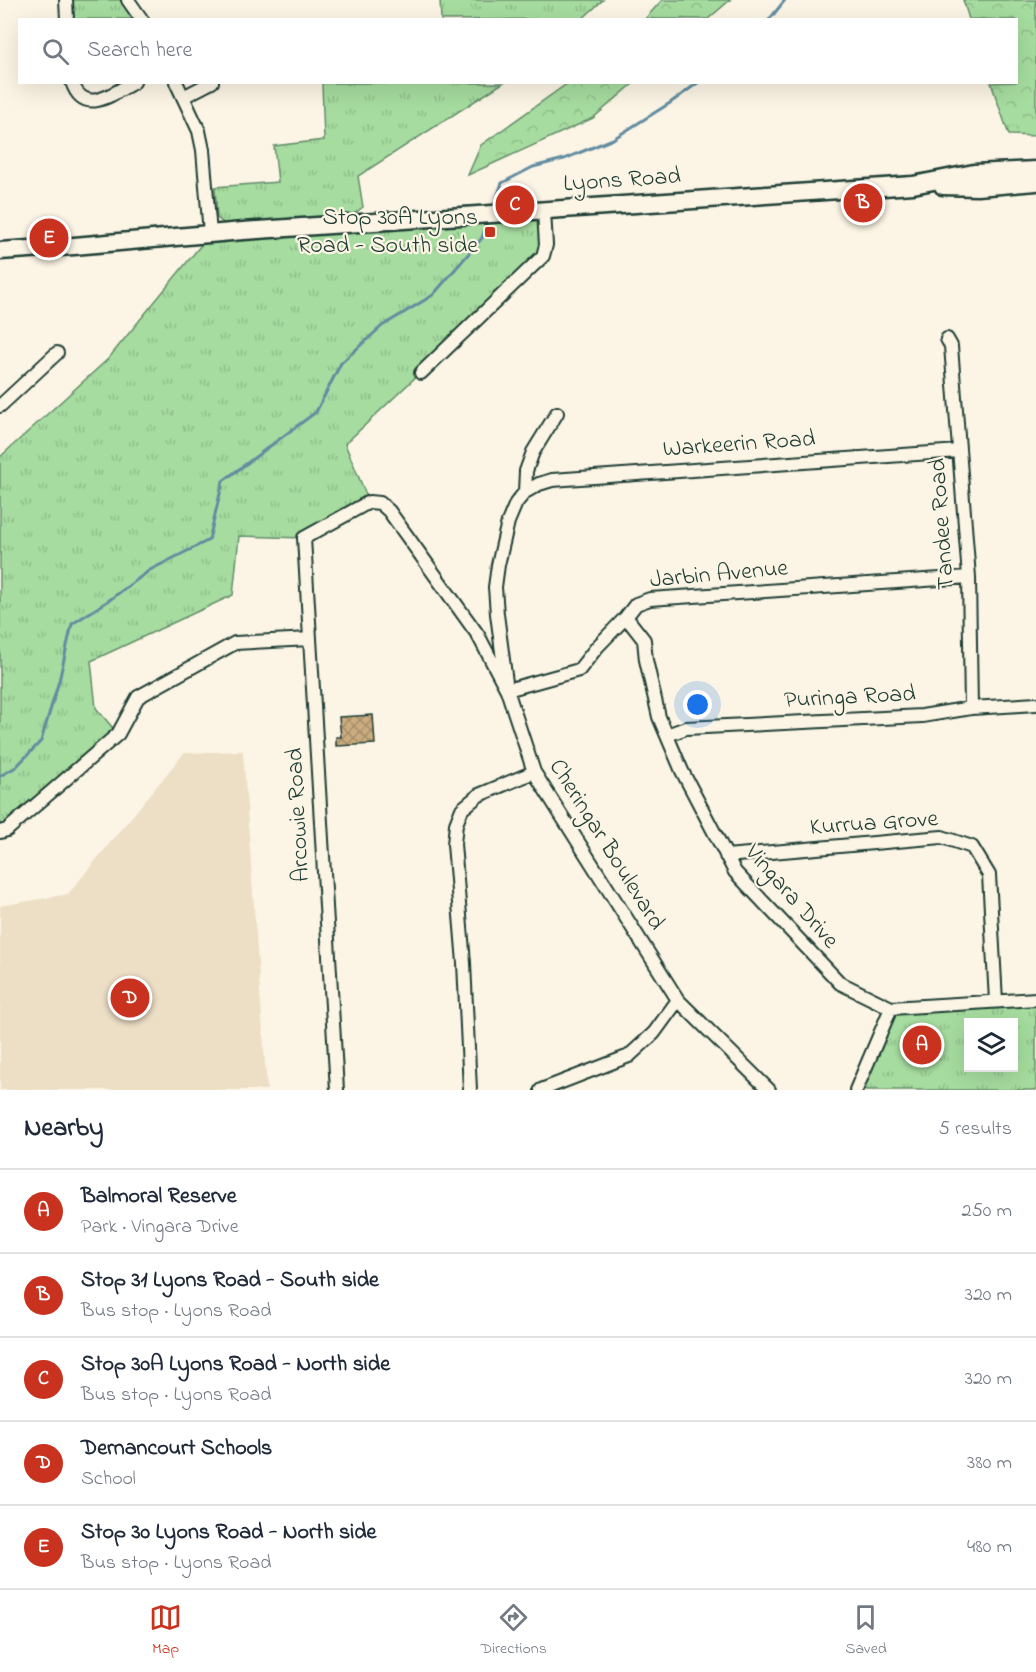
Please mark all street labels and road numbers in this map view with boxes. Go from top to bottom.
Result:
street label: Lyons Road [562,159,682,204]
street label: Warkeerin Road [662,422,817,468]
street label: Tandee Road [921,457,965,591]
street label: Jarbin Avenue [648,552,790,598]
street label: Puringa Road [783,677,917,719]
street label: Arcowie Road [278,746,320,883]
street label: Cheringar Boulevard [539,752,673,938]
street label: Kurrua Grove [809,802,940,846]
street label: Vingara Drive [735,836,847,957]

